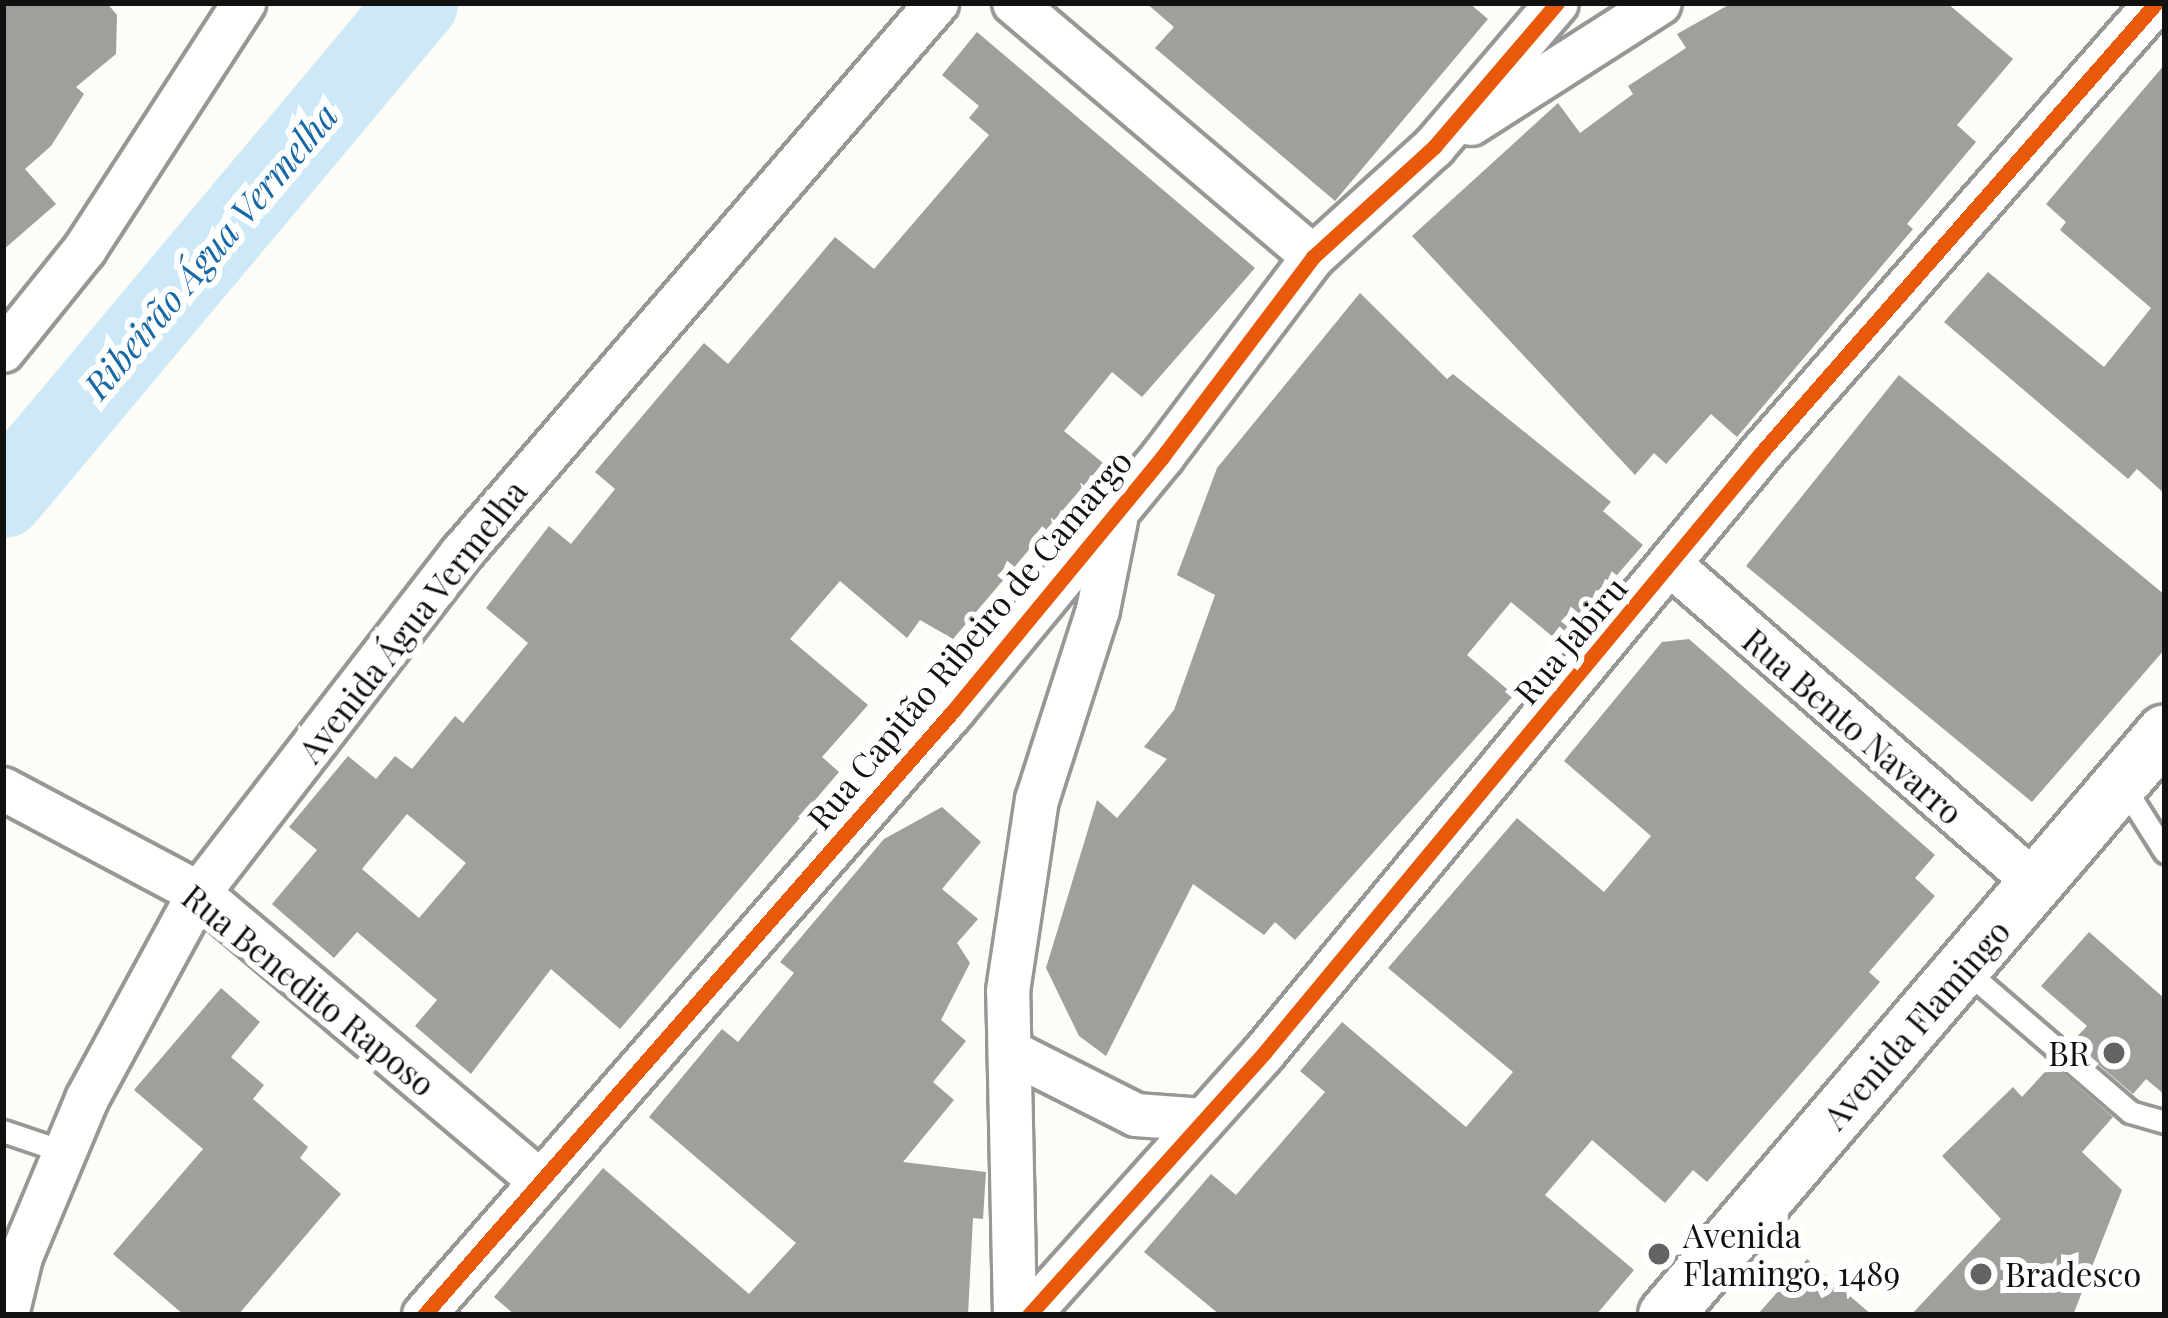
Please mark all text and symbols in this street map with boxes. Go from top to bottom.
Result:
water label: Ribeirão Água Vermelha [74,94,346,406]
street label: Rua Capitão Ribeiro de Camargo [799,441,1139,837]
street label: Avenida Água Vermelha [289,471,535,771]
street label: Rua Jabiru [1505,568,1635,712]
street label: Rua Bento Navarro [1735,620,1971,832]
street label: Rua Benedito Raposo [175,876,443,1104]
street label: Avenida Flamingo [1814,911,2018,1137]
place label: BR [2048,1033,2090,1073]
marker: BR [2101,1040,2127,1066]
place label: Avenida Flamingo, 1489 [1683,1215,1900,1293]
marker: Avenida Flamingo, 1489 [1646,1241,1672,1267]
place label: Bradesco [2005,1254,2141,1294]
marker: Bradesco [1968,1261,1994,1287]

